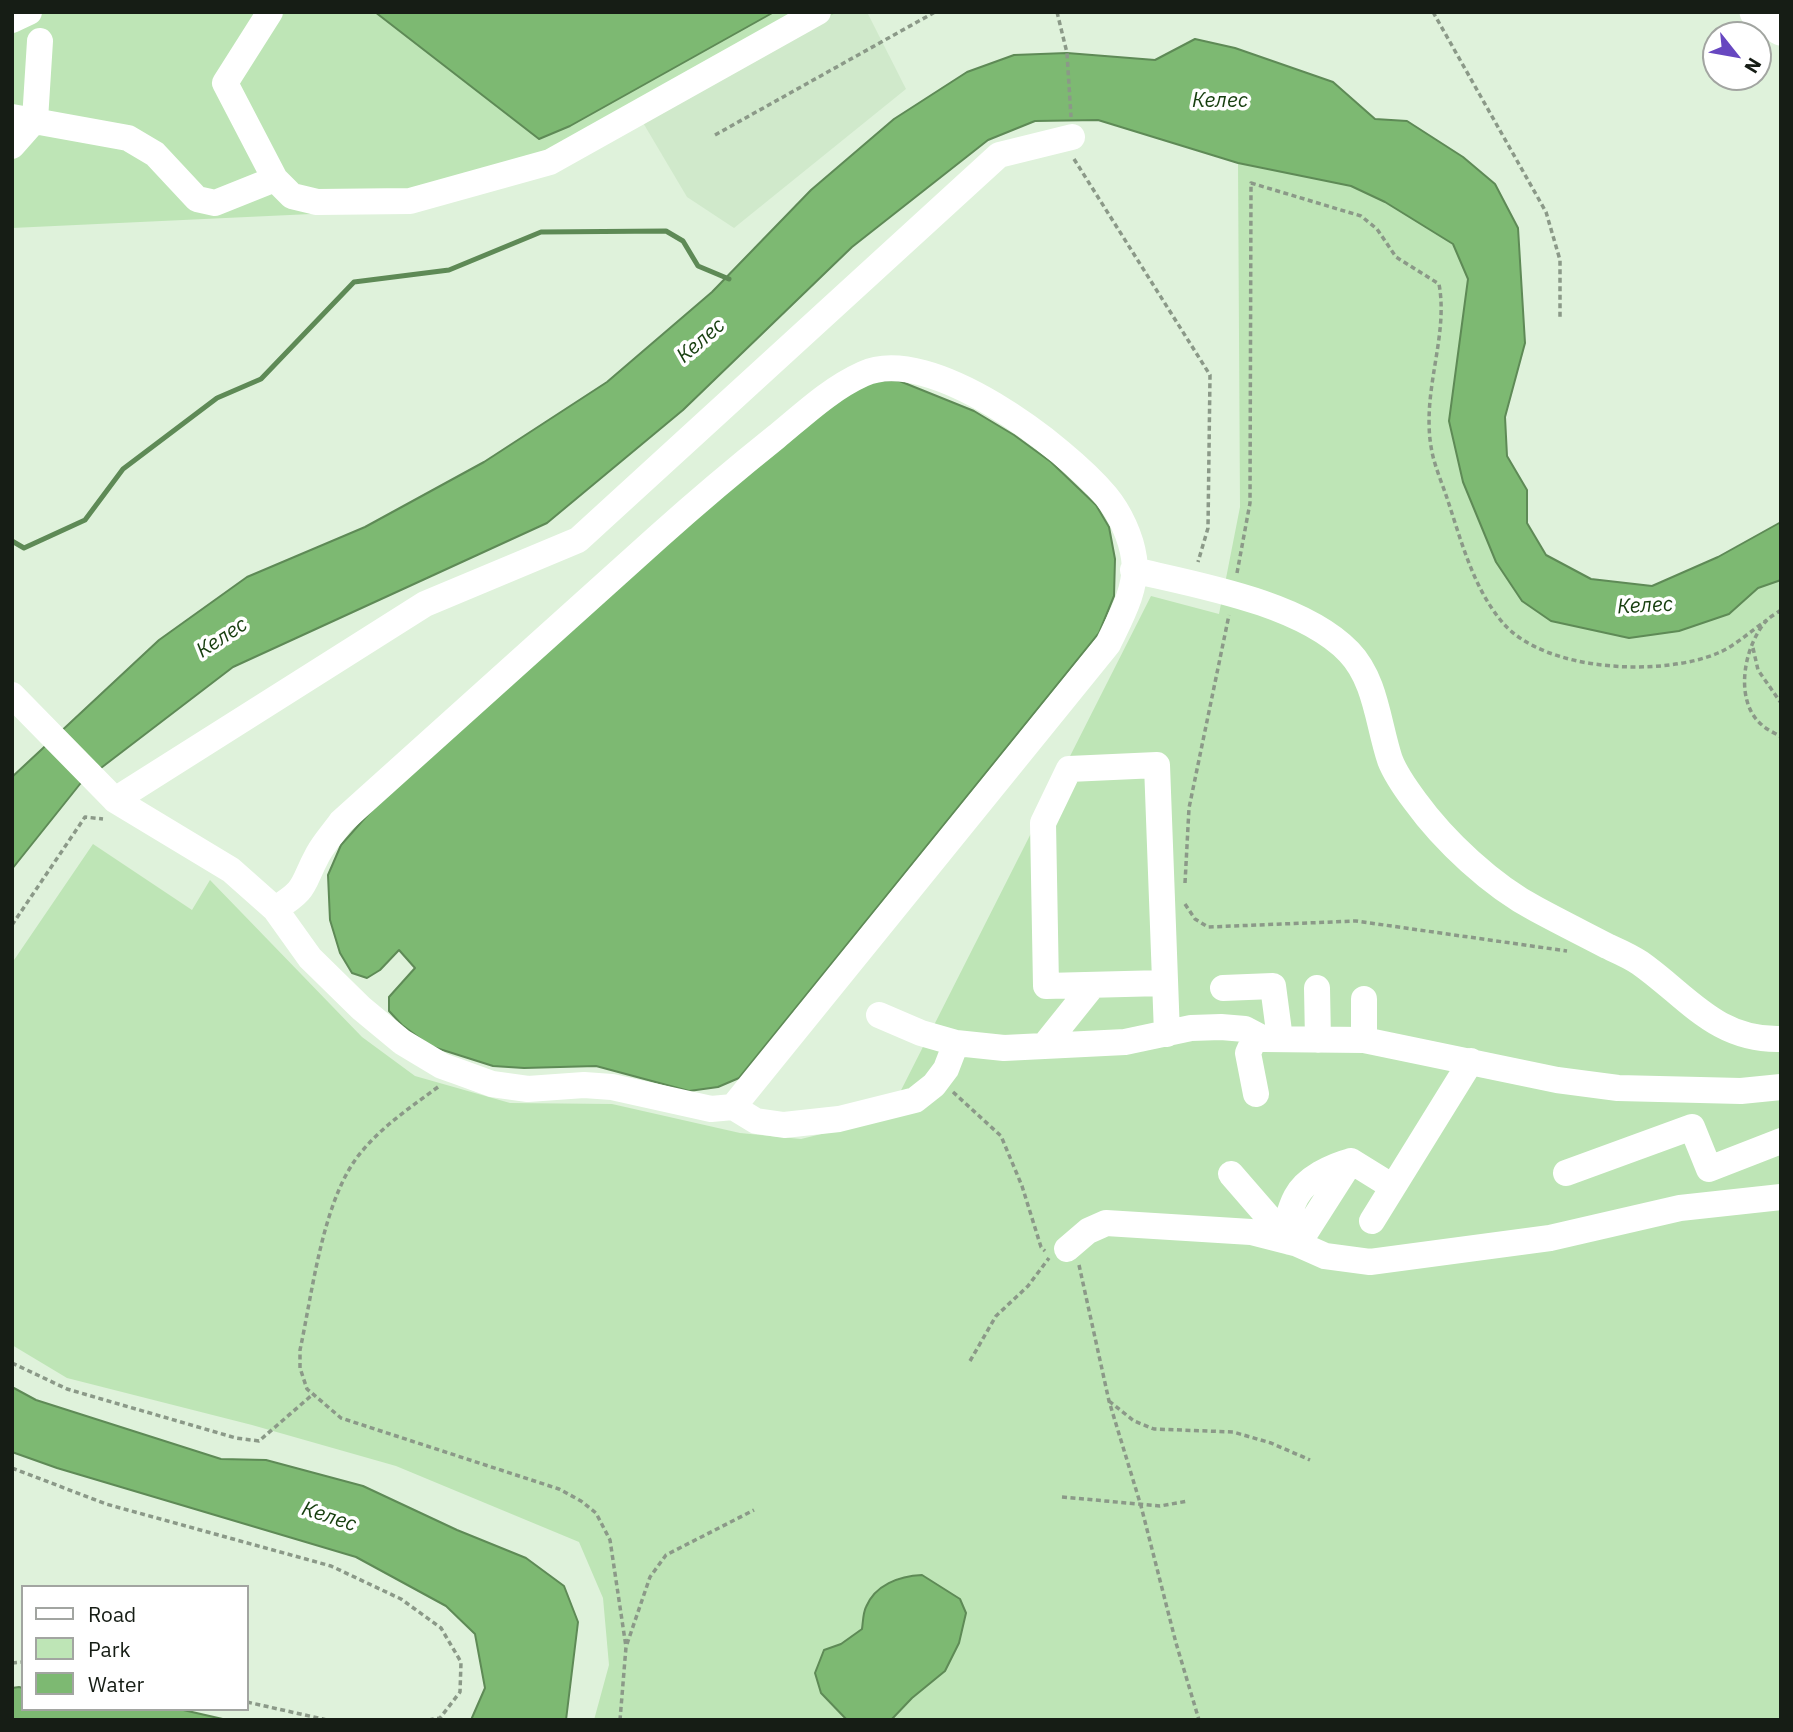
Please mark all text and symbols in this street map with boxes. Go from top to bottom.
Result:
north arrow [1702,21,1772,91]
text: N [1739,54,1767,78]
water label: Келес [1192,88,1248,114]
water label: Келес [672,313,730,369]
water label: Келес [1617,592,1673,620]
water label: Келес [192,612,252,664]
water label: Келес [299,1496,359,1538]
legend [21,1585,248,1711]
text: Road [88,1600,136,1628]
text: Park [88,1635,131,1663]
text: Water [88,1670,144,1698]

